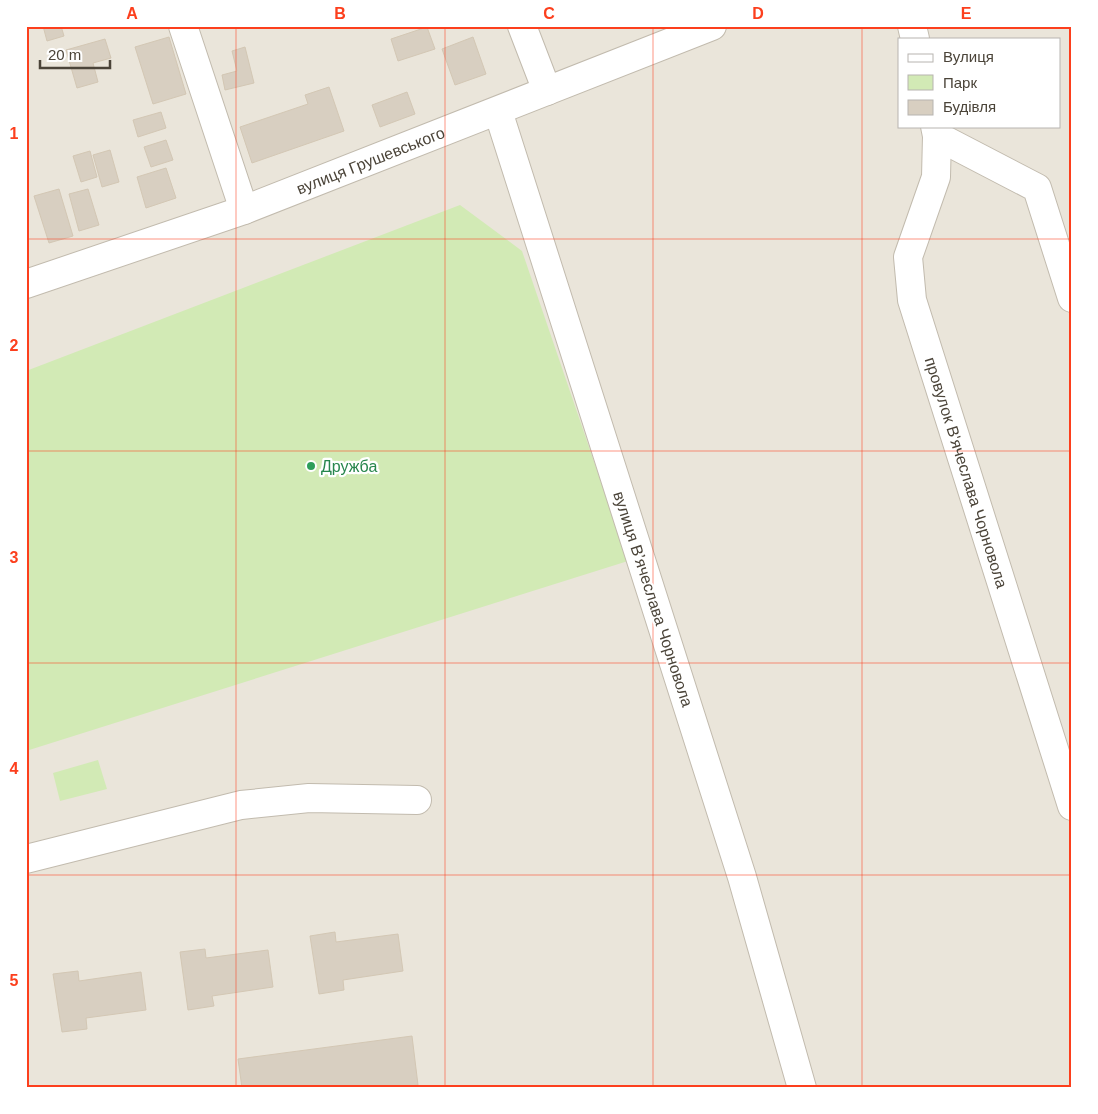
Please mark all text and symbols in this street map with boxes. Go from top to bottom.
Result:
text: A [126,5,138,22]
text: B [334,5,346,22]
text: C [543,5,555,22]
text: D [752,5,764,22]
text: E [961,5,972,22]
scale bar [40,38,110,70]
legend [898,38,1060,128]
text: 20 m [48,46,81,63]
text: Вулиця [943,48,994,65]
text: Парк [943,74,977,91]
text: Будівля [943,98,996,115]
street label: вулиця Грушевського [294,124,447,197]
text: 1 [10,125,19,142]
text: 2 [10,337,19,354]
street label: провулок В'ячеслава Чорновола [922,355,1011,590]
place label: Дружба [321,458,377,475]
marker: Дружба [305,460,317,472]
street label: вулиця Вʼячеслава Чорновола [610,489,696,709]
text: 3 [10,549,19,566]
text: 4 [10,760,19,777]
text: 5 [10,972,19,989]

